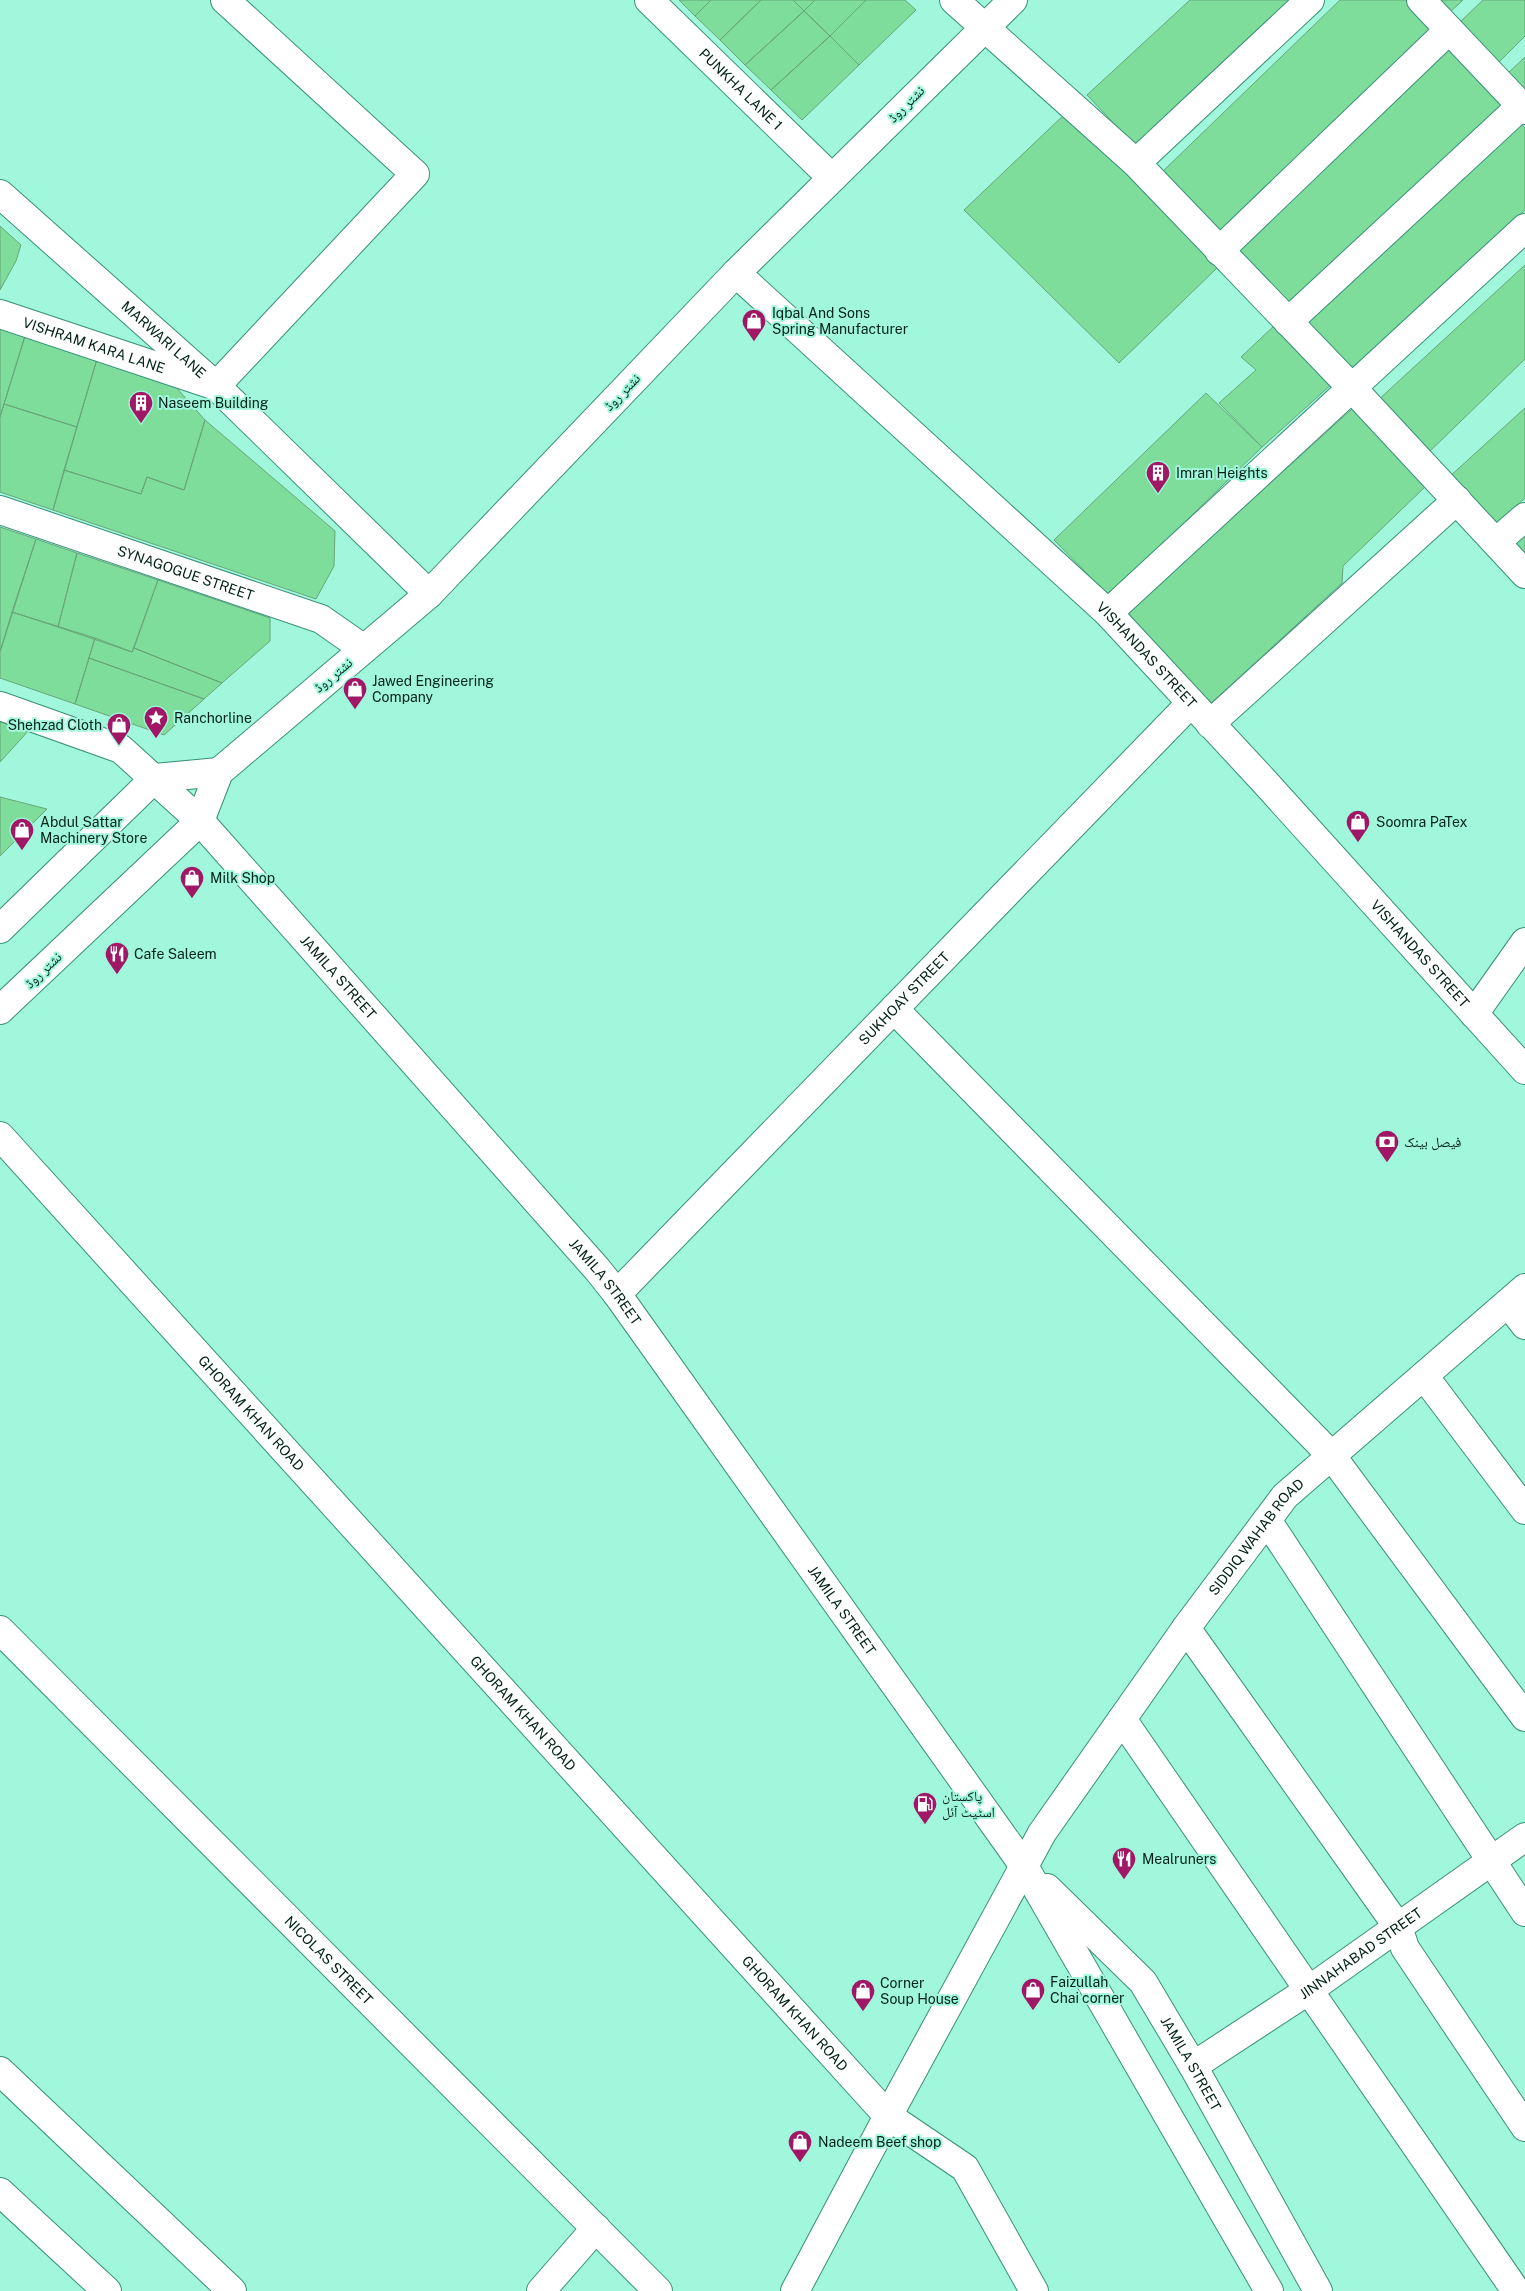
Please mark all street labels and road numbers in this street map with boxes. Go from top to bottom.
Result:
street label: PUNKHA LANE 1 [696,45,786,133]
street label: نشتر روڈ [884,82,928,126]
street label: MARWARI LANE [118,298,209,381]
street label: VISHRAM KARA LANE [21,314,167,376]
street label: نشتر روڈ [601,370,644,414]
street label: SYNAGOGUE STREET [115,542,256,604]
street label: VISHANDAS STREET [1093,599,1200,711]
street label: نشتر روڈ [311,654,356,696]
street label: VISHANDAS STREET [1368,897,1472,1011]
street label: JAMILA STREET [297,932,380,1022]
street label: نشتر روڈ [21,949,66,992]
street label: SUKHOAY STREET [855,949,953,1048]
street label: JAMILA STREET [566,1235,644,1328]
street label: GHORAM KHAN ROAD [195,1352,307,1474]
street label: SIDDIQ WAHAB ROAD [1205,1475,1307,1598]
street label: JAMILA STREET [805,1562,879,1658]
street label: GHORAM KHAN ROAD [467,1652,579,1774]
street label: JINNAHABAD STREET [1296,1905,1425,2002]
street label: NICOLAS STREET [281,1913,376,2008]
street label: GHORAM KHAN ROAD [739,1953,851,2074]
street label: JAMILA STREET [1157,2014,1224,2113]

